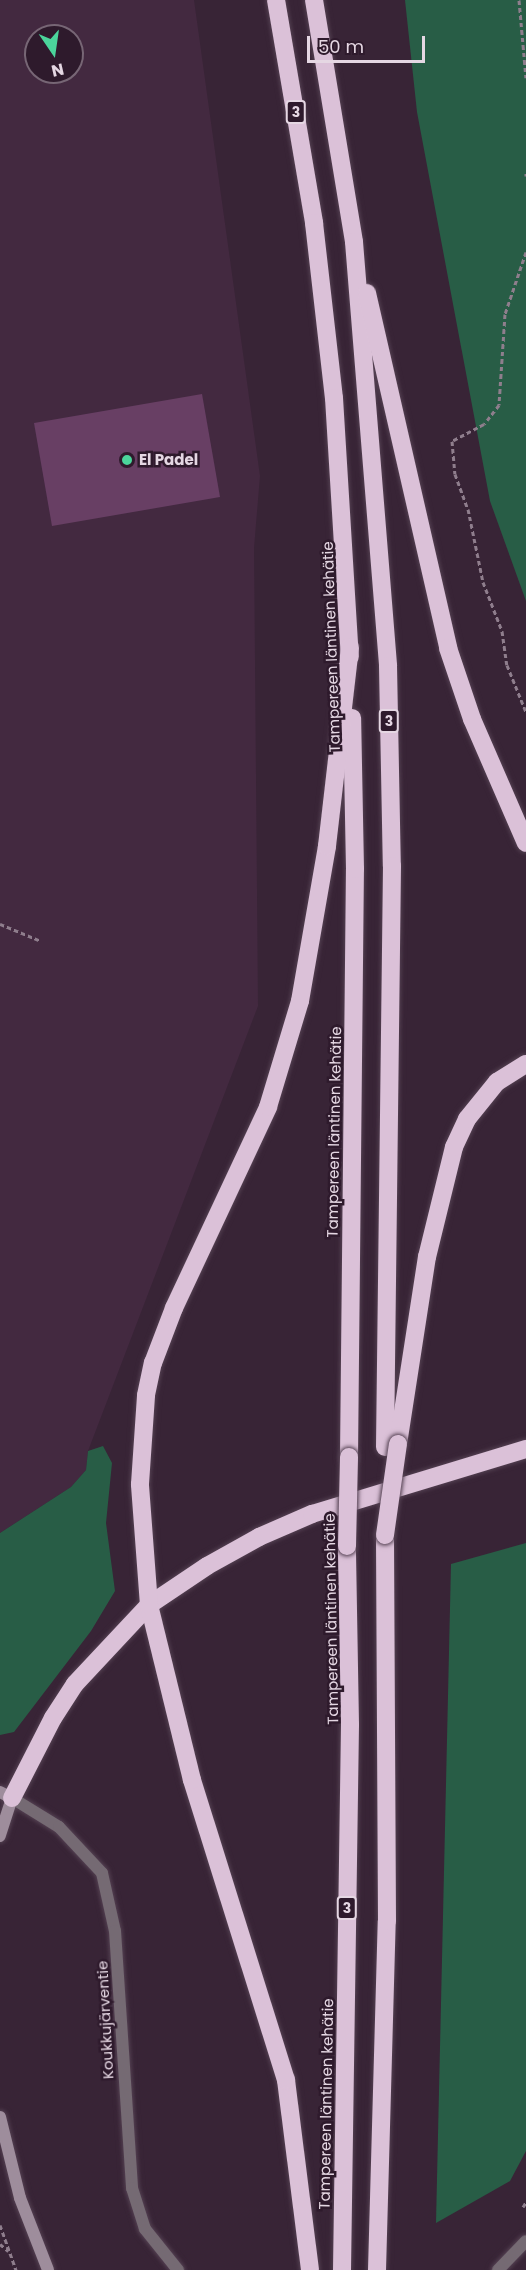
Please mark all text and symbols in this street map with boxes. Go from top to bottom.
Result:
north arrow [24,24,84,84]
scale bar [310,24,428,62]
text: 50 m [318,34,364,59]
text: N [49,58,66,83]
road number: 3 [286,101,306,123]
place label: El Padel [139,451,198,469]
marker: El Padel [120,453,134,467]
street label: Tampereen läntinen kehätie [318,541,344,753]
road number: 3 [378,710,400,732]
street label: Tampereen läntinen kehätie [323,1026,345,1238]
street label: Tampereen läntinen kehätie [320,1513,342,1725]
road number: 3 [336,1897,358,1919]
street label: Koukkujärventie [93,1960,117,2080]
street label: Tampereen läntinen kehätie [315,1998,337,2210]

